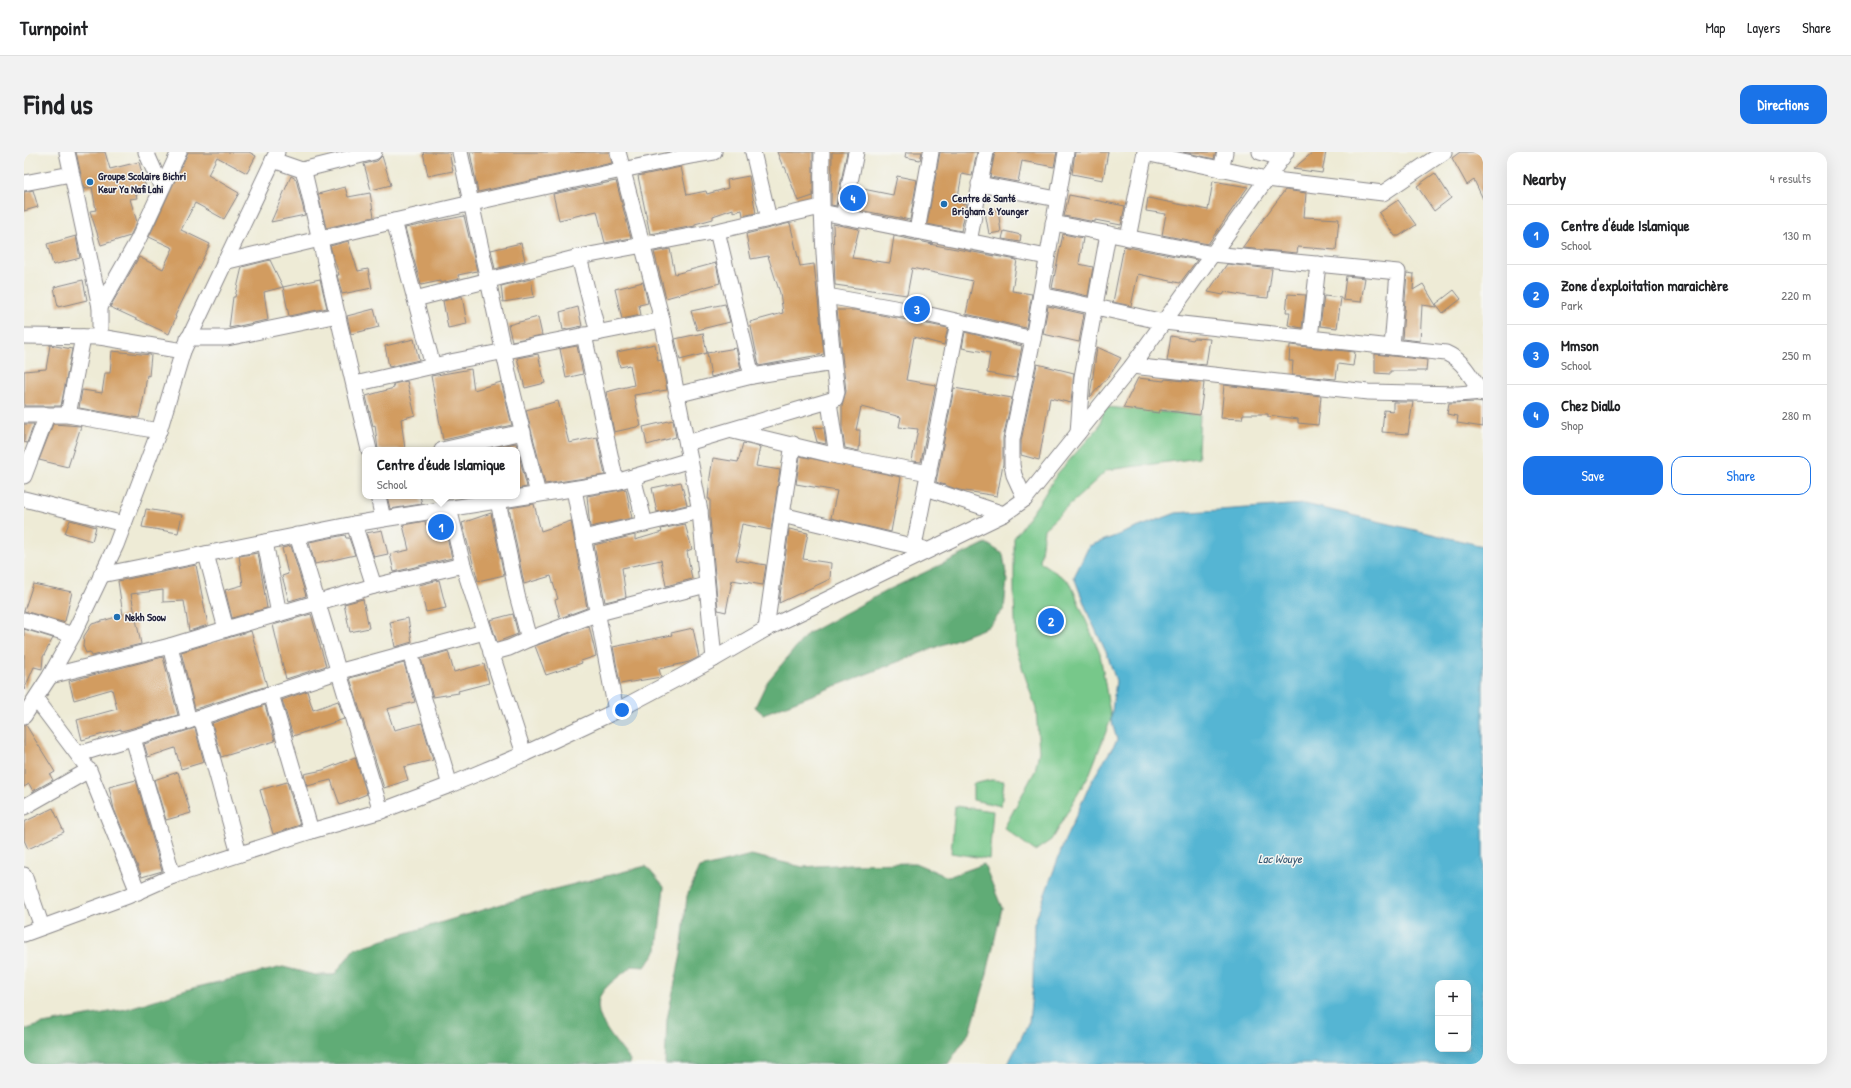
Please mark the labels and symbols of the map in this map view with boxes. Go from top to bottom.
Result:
place label: Groupe Scolaire Bichri Keur Ya Nafi Lahi [98,169,186,196]
marker: Groupe Scolaire Bichri Keur Ya Nafi Lahi [85,177,95,187]
pin: 4 [840,183,866,213]
place label: Centre de Santé Brigham & Younger [952,191,1029,219]
marker: Centre de Santé Brigham & Younger [939,199,949,209]
pin: 3 [904,294,930,324]
pin: 1 [428,512,454,542]
pin: 2 [1038,606,1064,636]
place label: Nekh Soow [125,610,166,624]
marker: Nekh Soow [112,612,122,622]
your location [612,700,632,720]
water label: Lac Wouye [1258,850,1303,867]

